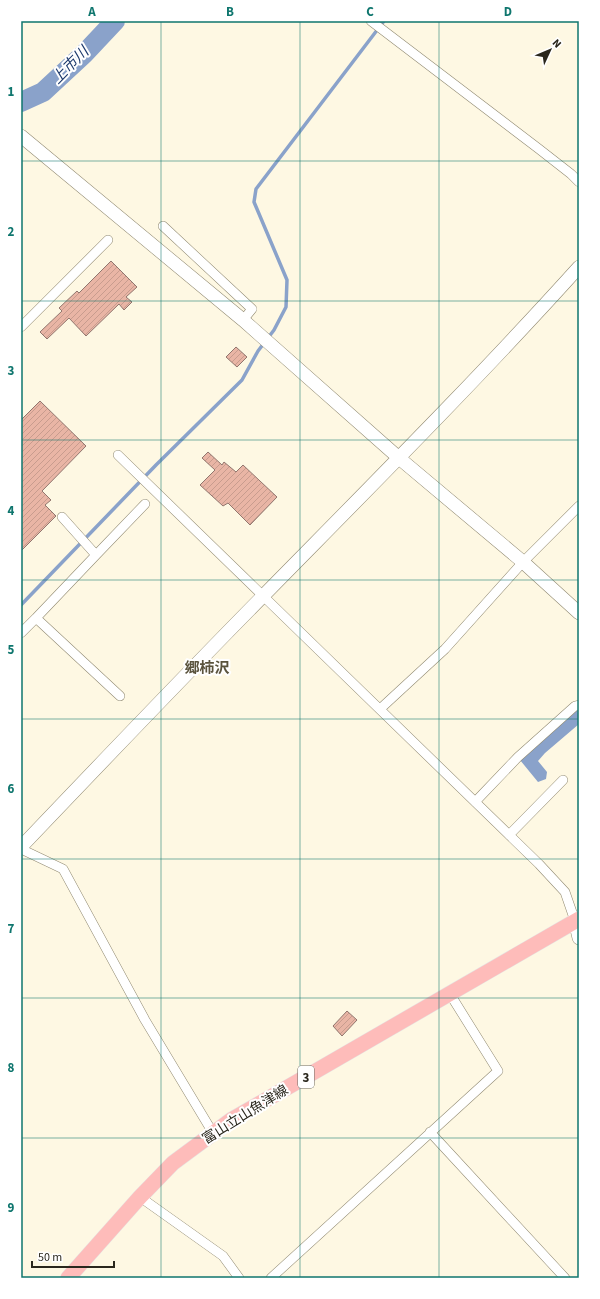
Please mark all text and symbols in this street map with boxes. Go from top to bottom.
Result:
text: A [87,3,96,21]
text: B [226,3,234,21]
text: C [366,3,374,21]
text: D [504,3,512,21]
north arrow [530,30,570,70]
text: N [549,36,565,51]
water label: 上市川 [47,41,95,89]
text: 1 [8,83,15,101]
text: 2 [8,223,15,241]
text: 3 [8,362,15,380]
text: 4 [8,502,15,520]
text: 5 [8,641,15,659]
district label: 郷柿沢 [184,658,230,679]
text: 6 [8,780,15,798]
text: 7 [8,920,15,938]
text: 8 [8,1059,15,1077]
road number: 3 [298,1066,314,1088]
street label: 富山立山魚津線 [199,1080,292,1149]
text: 9 [8,1199,15,1217]
scale bar [32,1243,114,1269]
text: 50 m [38,1249,62,1266]

